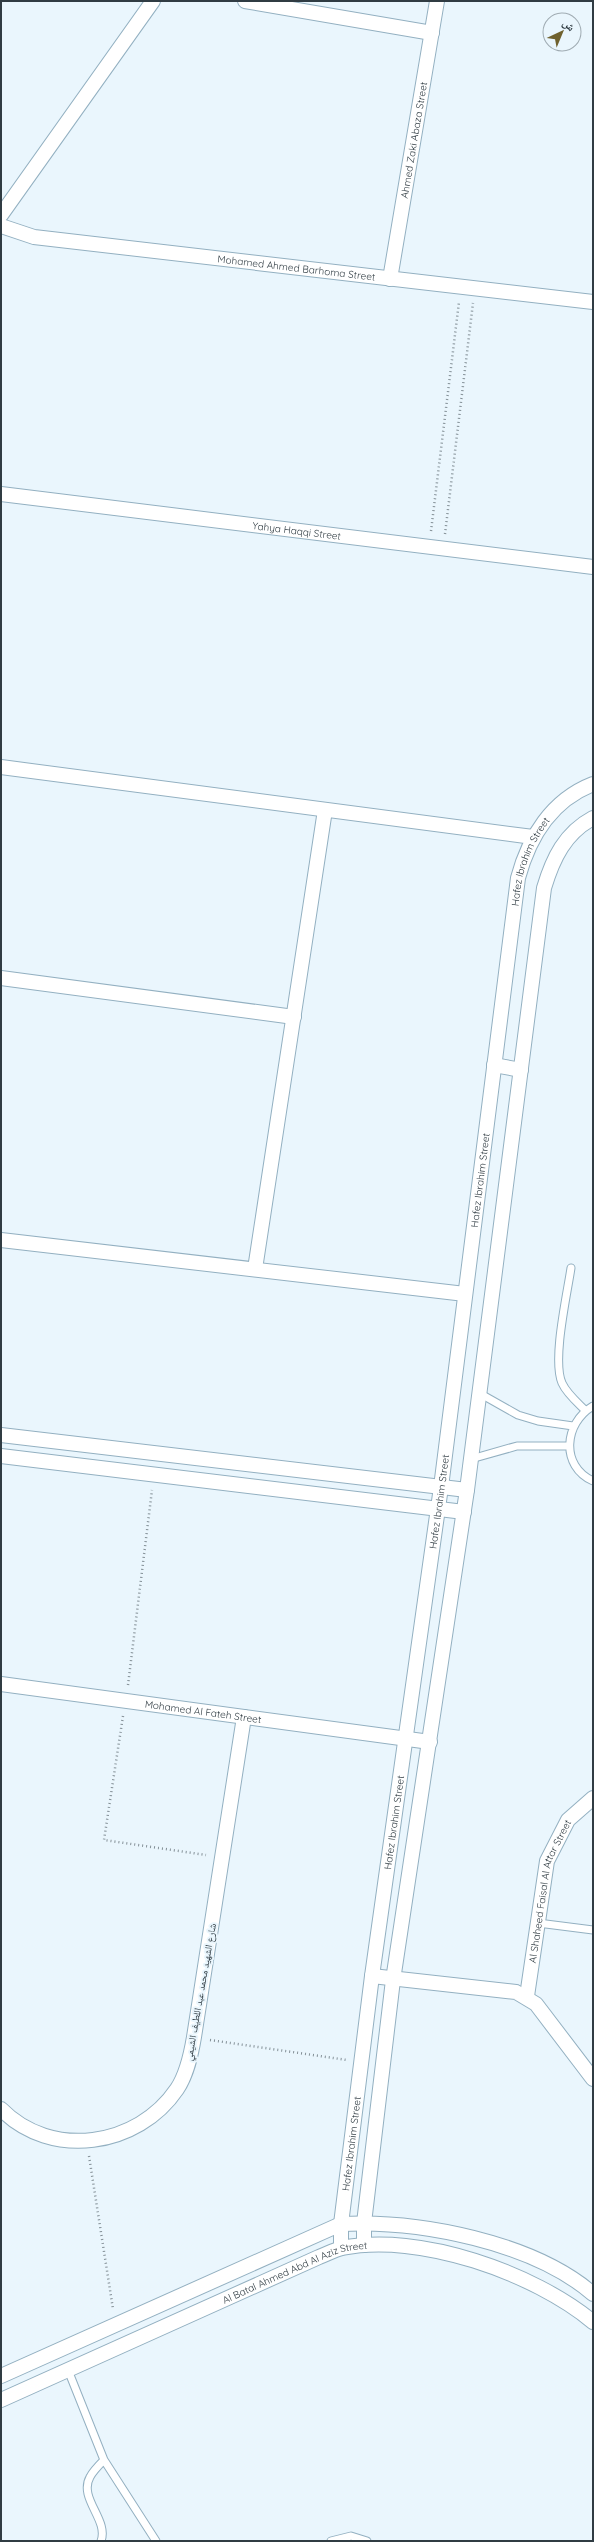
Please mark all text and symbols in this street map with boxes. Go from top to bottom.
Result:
north arrow [542,12,582,52]
text: ش [559,16,578,35]
street label: Ahmed Zaki Abaza Street [398,80,430,199]
street label: Mohamed Ahmed Barhoma Street [217,252,377,284]
street label: Yahya Haqqi Street [252,519,342,543]
street label: Hafez Ibrahim Street [509,814,553,907]
street label: Hafez Ibrahim Street [468,1132,493,1228]
street label: Hafez Ibrahim Street [426,1453,452,1550]
street label: Mohamed Al Fateh Street [144,1698,263,1726]
street label: Hafez Ibrahim Street [381,1774,407,1871]
street label: Al Shaheed Faisal Al Attar Street [526,1817,574,1964]
street label: شارع الشهيد محمد عبد اللطيف الشيمي [182,1922,221,2062]
street label: Hafez Ibrahim Street [339,2095,364,2192]
street label: Al Batal Ahmed Abd Al Aziz Street [220,2239,368,2307]

